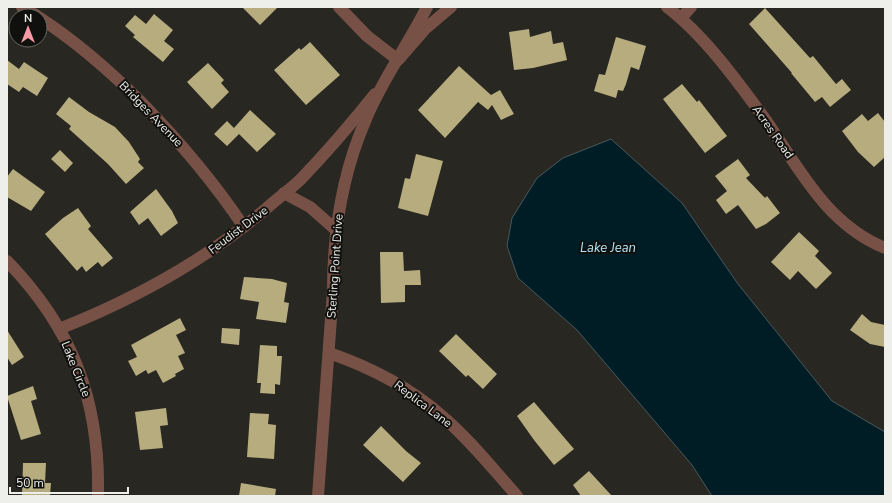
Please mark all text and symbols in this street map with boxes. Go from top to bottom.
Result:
north arrow [8,8,48,48]
text: N [24,11,32,26]
street label: Bridges Avenue [116,78,186,150]
street label: Acres Road [749,102,797,162]
street label: Feudist Drive [205,202,271,258]
street label: Sterling Point Drive [323,213,347,319]
water label: Lake Jean [580,239,636,257]
street label: Lake Circle [58,339,94,399]
street label: Replica Lane [391,377,455,431]
scale bar [10,469,128,495]
text: 50 m [16,475,44,491]

